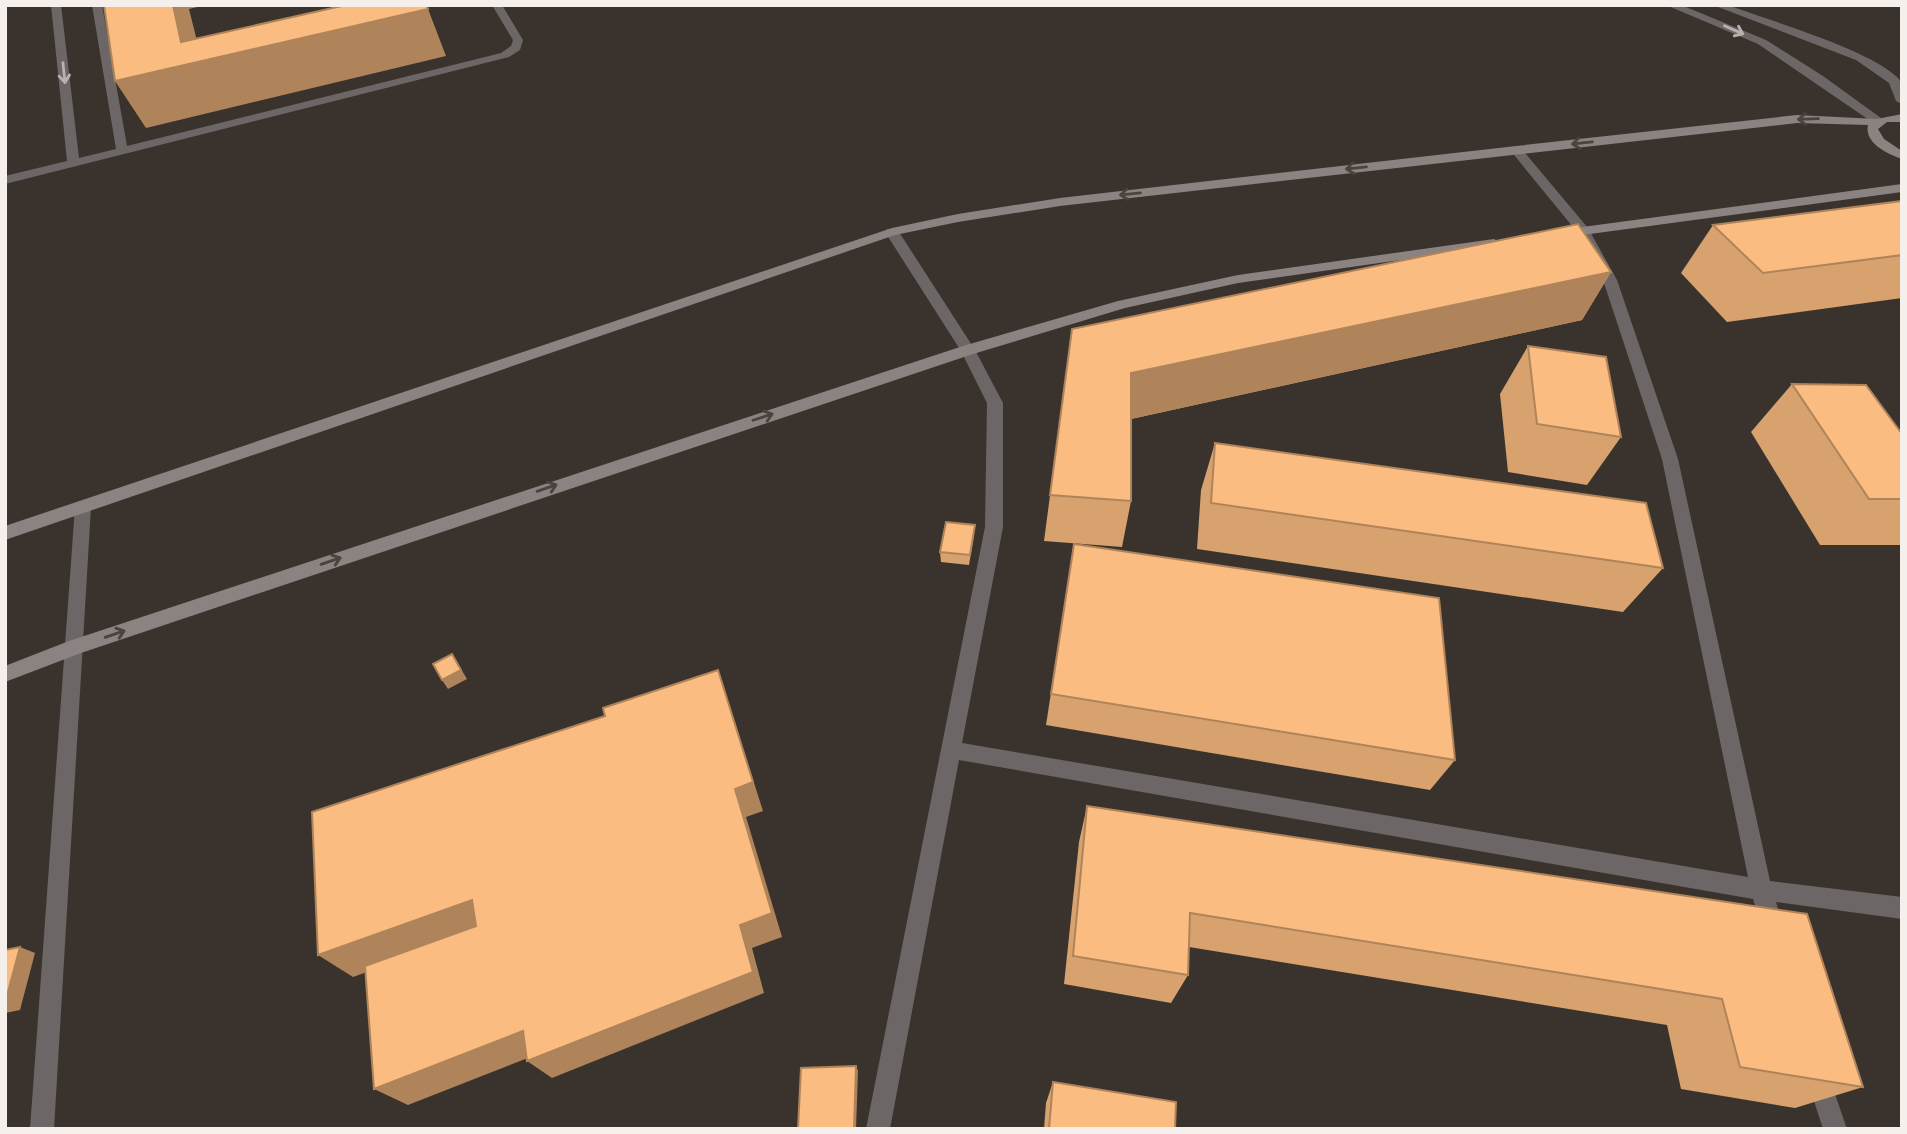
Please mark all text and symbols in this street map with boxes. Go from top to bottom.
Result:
one-way arrow [1723,24,1744,37]
one-way arrow [57,61,70,84]
one-way arrow [1797,112,1820,125]
one-way arrow [1571,137,1594,150]
one-way arrow [1345,162,1368,175]
one-way arrow [1119,188,1142,201]
one-way arrow [751,410,773,422]
one-way arrow [535,481,557,493]
one-way arrow [320,554,342,567]
one-way arrow [104,626,126,639]

